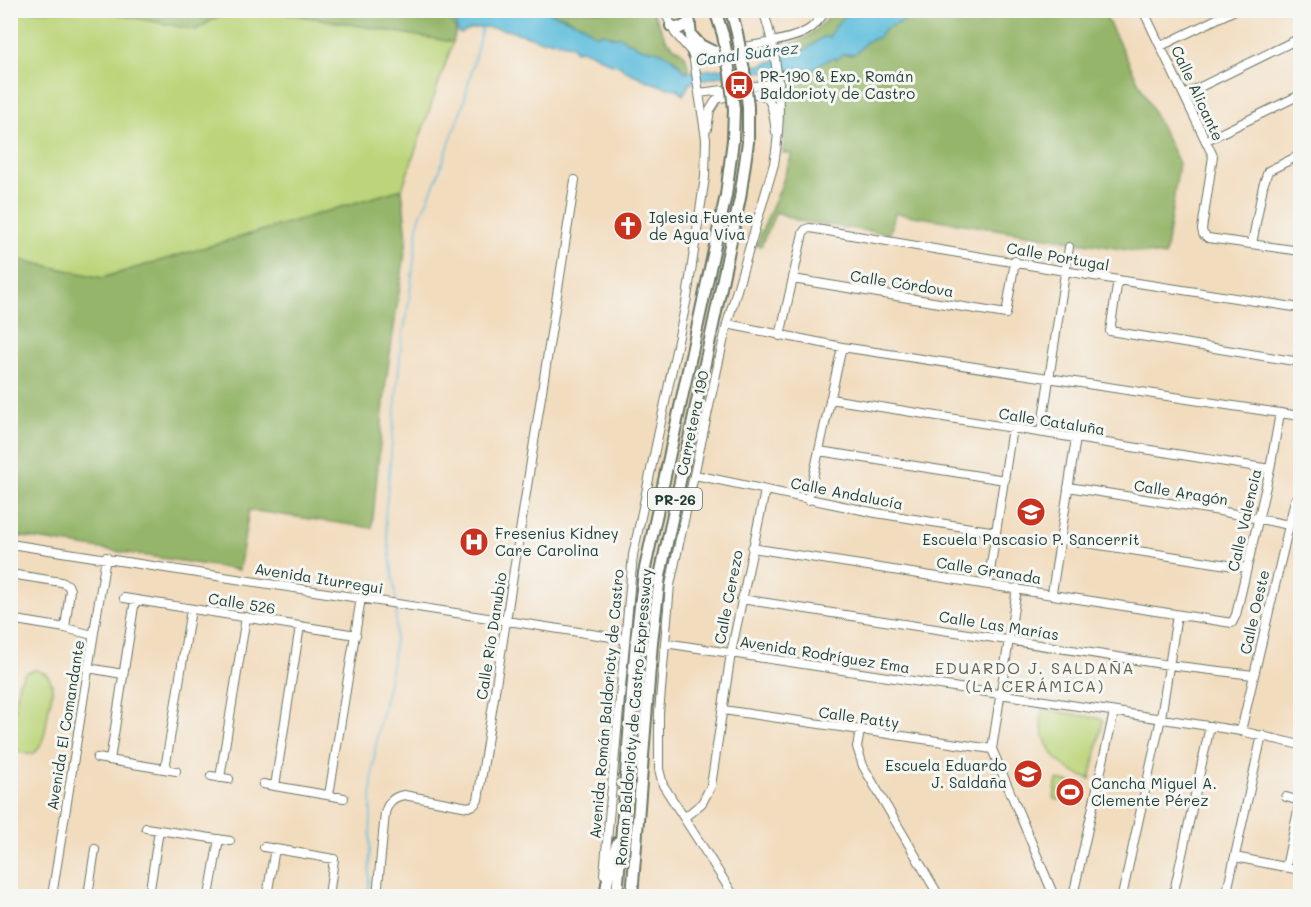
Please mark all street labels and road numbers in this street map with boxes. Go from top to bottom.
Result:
street label: Calle Alicante [1167,42,1229,144]
street label: Calle Portugal [1005,237,1111,275]
street label: Calle Córdova [849,265,955,301]
street label: Carretera 190 [671,369,713,477]
street label: Calle Cataluña [997,403,1107,439]
street label: Calle Valencia [1222,467,1266,573]
street label: Calle Andalucía [789,472,905,514]
street label: Calle Aragón [1133,475,1229,509]
road number: PR-26 [648,488,702,510]
street label: Calle Cerezo [709,548,747,646]
street label: Calle Granada [935,552,1043,588]
street label: Avenida Iturregui [253,558,385,598]
street label: Roman Baldorioty de Castro Expressway [610,567,656,867]
street label: Avenida Román Baldorioty de Castro [584,568,628,840]
street label: Calle Oeste [1235,568,1273,656]
street label: Calle Río Danubio [471,571,511,701]
street label: Calle 526 [207,588,277,618]
street label: Calle Las Marías [938,606,1060,644]
street label: Avenida Rodríguez Ema [738,631,912,677]
street label: Avenida El Comandante [42,638,88,812]
street label: Calle Patty [817,701,901,733]

